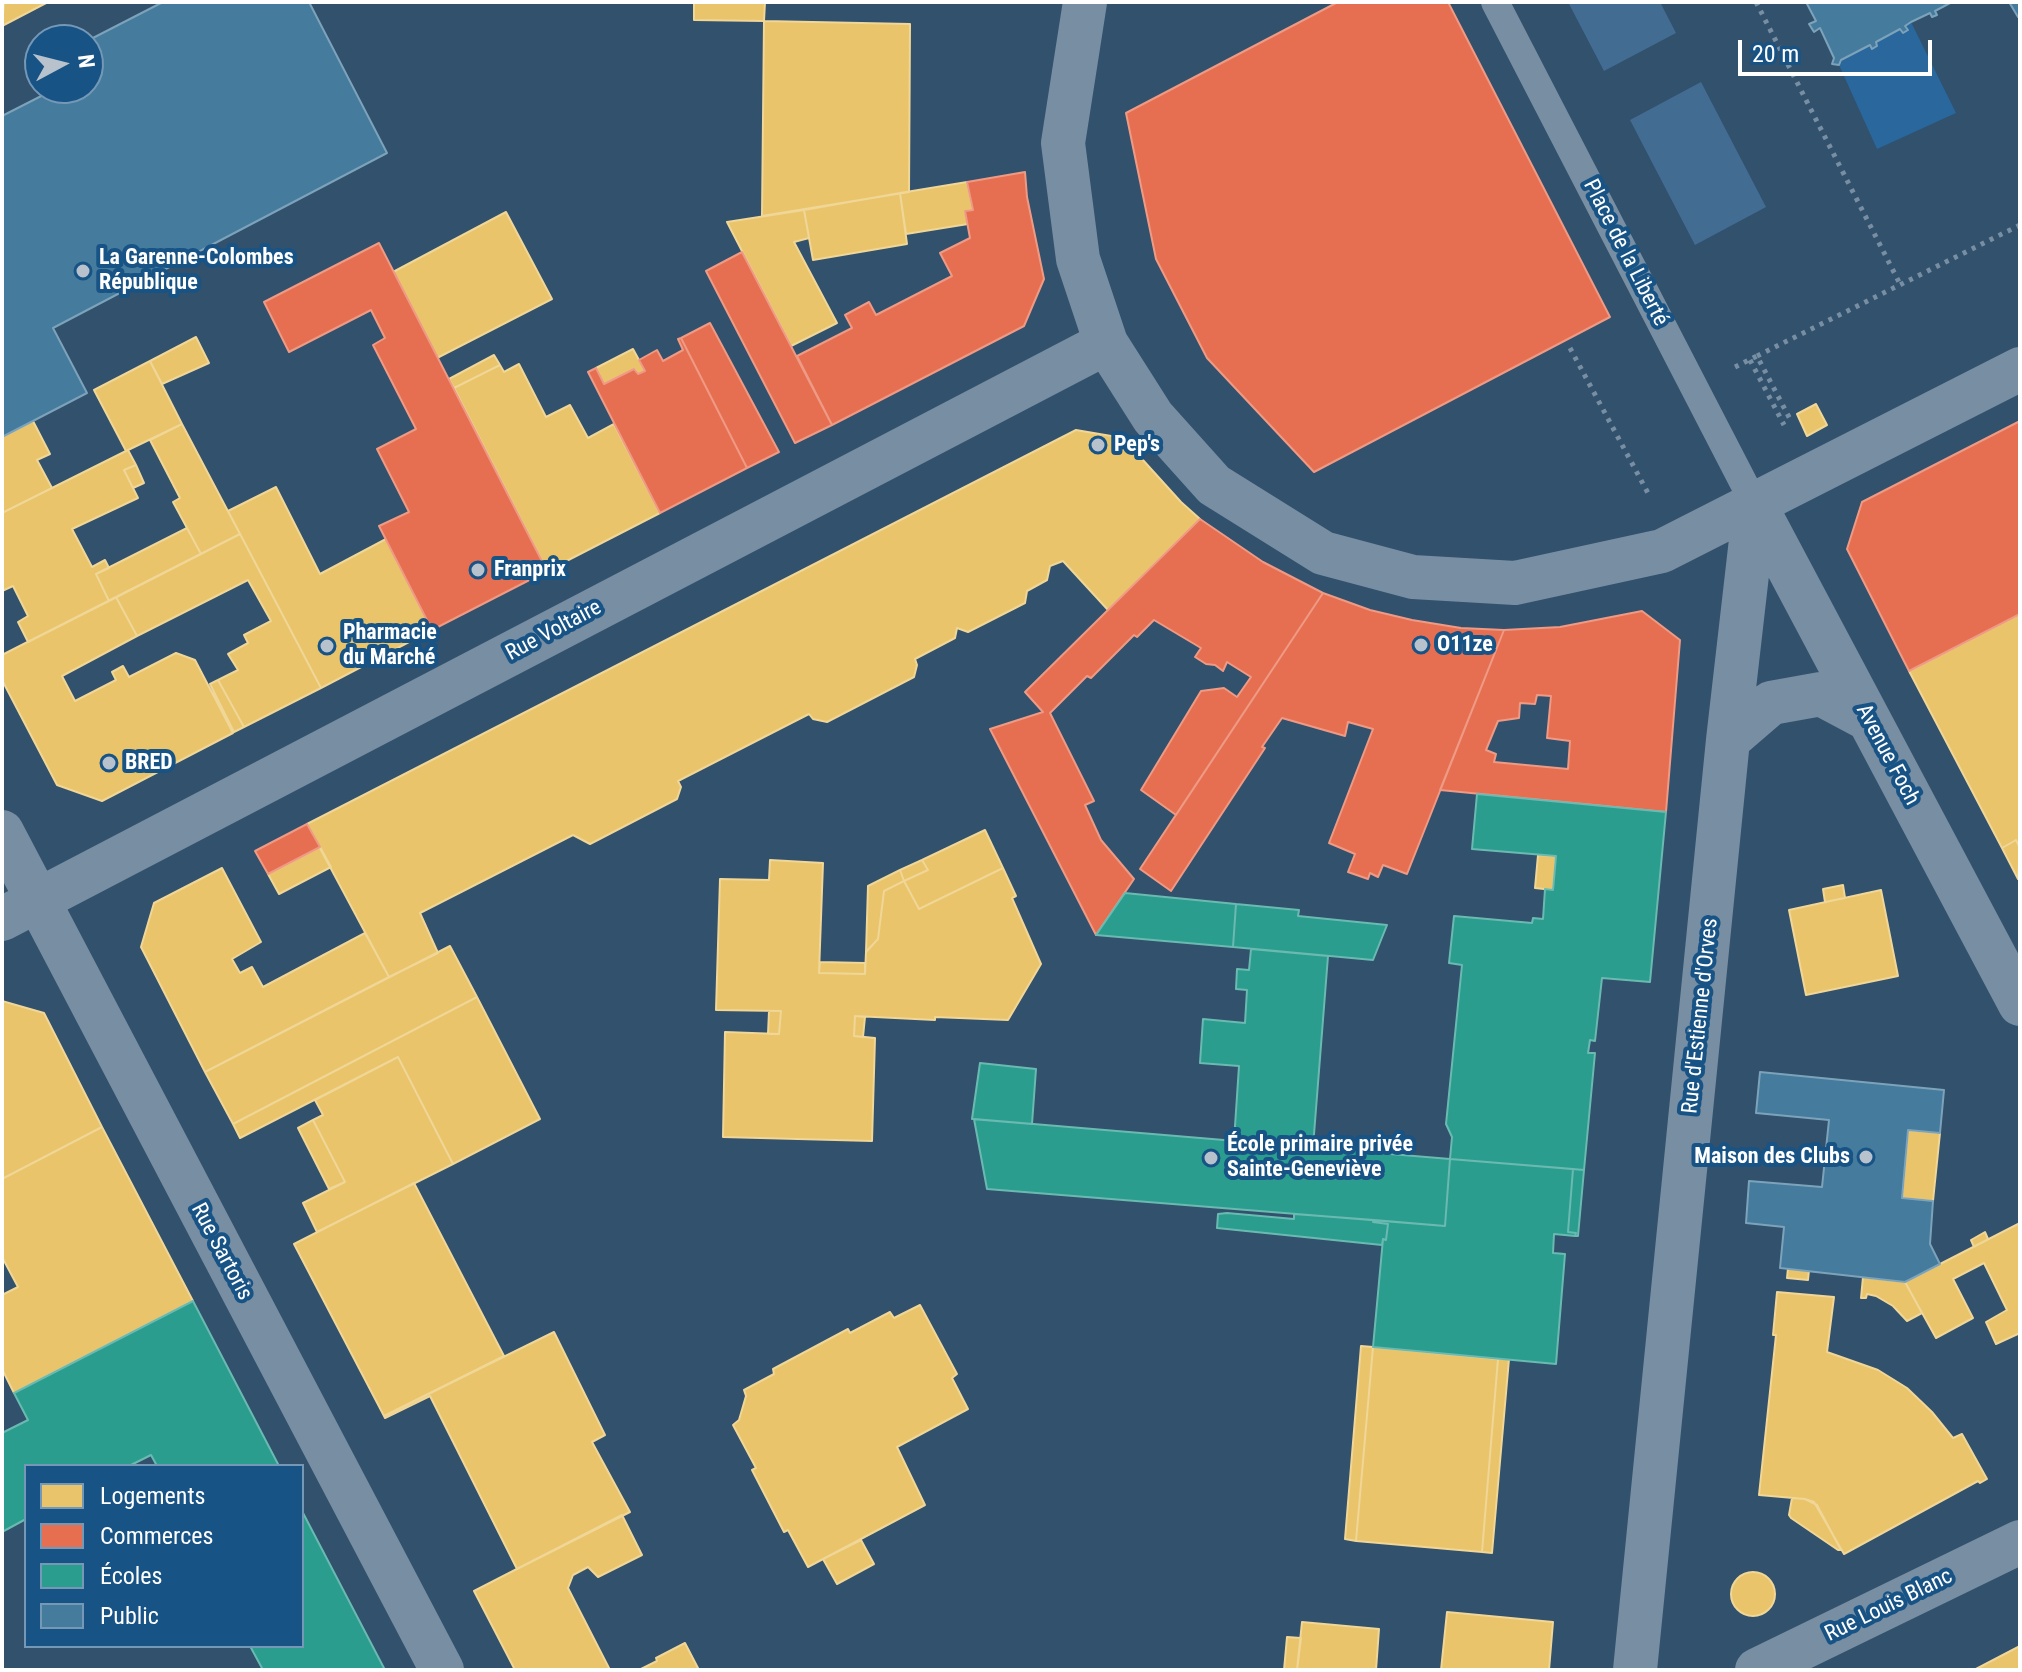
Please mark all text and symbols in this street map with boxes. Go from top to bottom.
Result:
north arrow [24,24,104,104]
scale bar [1742,24,1936,74]
text: 20 m [1752,40,1799,68]
text: N [73,53,100,69]
street label: Place de la Liberté [1577,175,1673,331]
place label: La Garenne-Colombes République [99,245,294,296]
marker: La Garenne-Colombes République [74,262,92,280]
place label: Pep's [1114,432,1160,458]
marker: Pep's [1089,436,1107,454]
place label: Franprix [494,557,566,583]
marker: Franprix [469,561,487,579]
street label: Rue Voltaire [502,595,606,667]
place label: Pharmacie du Marché [343,620,437,672]
place label: O11ze [1437,632,1493,658]
marker: O11ze [1412,636,1430,654]
marker: Pharmacie du Marché [318,637,336,655]
street label: Avenue Foch [1849,700,1925,810]
place label: BRED [125,750,173,776]
marker: BRED [100,754,118,772]
street label: Rue d'Estienne d'Orves [1678,917,1724,1115]
place label: École primaire privée Sainte-Geneviève [1227,1132,1413,1184]
place label: Maison des Clubs [1694,1144,1850,1170]
marker: Maison des Clubs [1857,1148,1875,1166]
marker: École primaire privée Sainte-Geneviève [1202,1149,1220,1167]
street label: Rue Sartoris [184,1199,258,1305]
legend [24,1464,304,1648]
text: Logements [100,1482,206,1510]
text: Commerces [100,1522,213,1550]
text: Écoles [100,1562,163,1590]
street label: Rue Louis Blanc [1821,1564,1957,1648]
text: Public [100,1602,159,1630]

